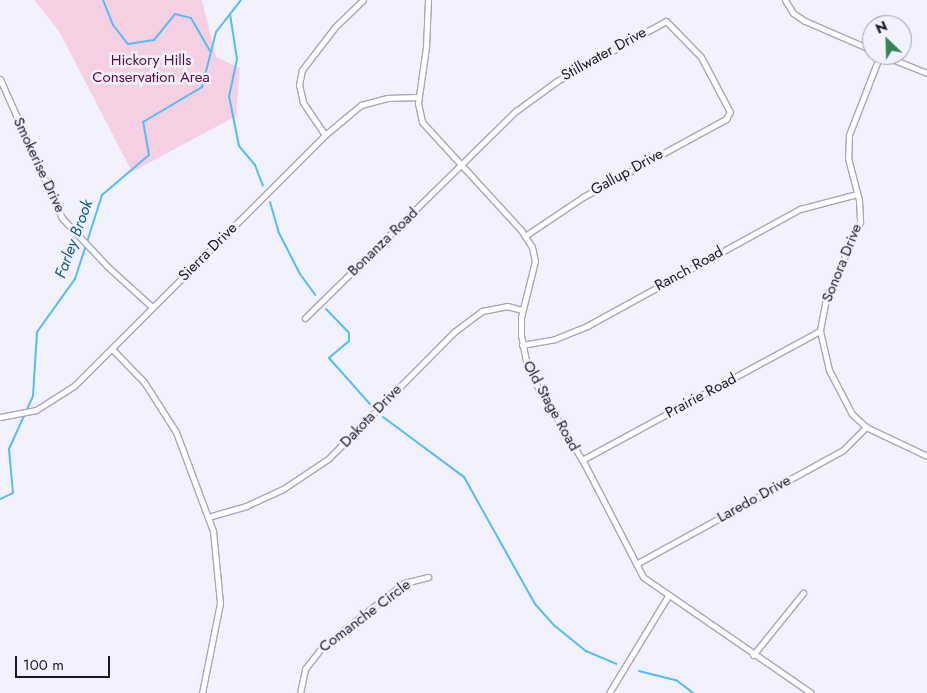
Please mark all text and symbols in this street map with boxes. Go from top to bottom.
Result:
north arrow [862,15,912,65]
text: N [872,16,890,39]
street label: Stillwater Drive [558,23,650,85]
park label: Hickory Hills Conservation Area [92,51,210,86]
street label: Smokerise Drive [9,115,69,215]
street label: Gallup Drive [588,145,666,199]
water label: Farley Brook [51,197,97,281]
street label: Bonanza Road [344,204,422,280]
street label: Sierra Drive [175,219,241,285]
street label: Sonora Drive [818,221,866,305]
street label: Ranch Road [652,243,726,295]
street label: Old Stage Road [519,358,583,454]
street label: Prairie Road [662,370,740,422]
street label: Dakota Drive [337,381,405,451]
street label: Laredo Drive [714,471,794,527]
street label: Comanche Circle [316,576,414,656]
scale bar [18,646,112,678]
text: 100 m [23,654,64,676]

